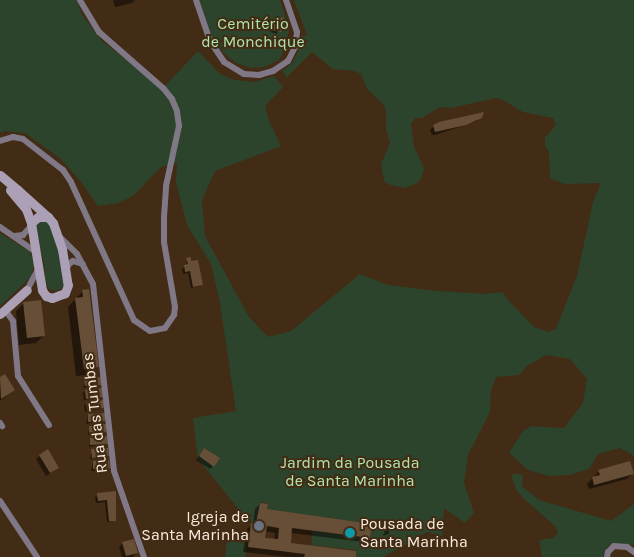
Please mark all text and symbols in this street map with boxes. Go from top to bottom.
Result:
park label: Cemitério de Monchique [201,14,305,52]
street label: Rua das Tumbas [78,352,112,474]
park label: Jardim da Pousada de Santa Marinha [281,453,419,491]
place label: Igreja de Santa Marinha [141,507,249,545]
place label: Pousada de Santa Marinha [360,514,468,552]
marker: Igreja de Santa Marinha [253,520,265,532]
marker: Pousada de Santa Marinha [344,527,356,539]

